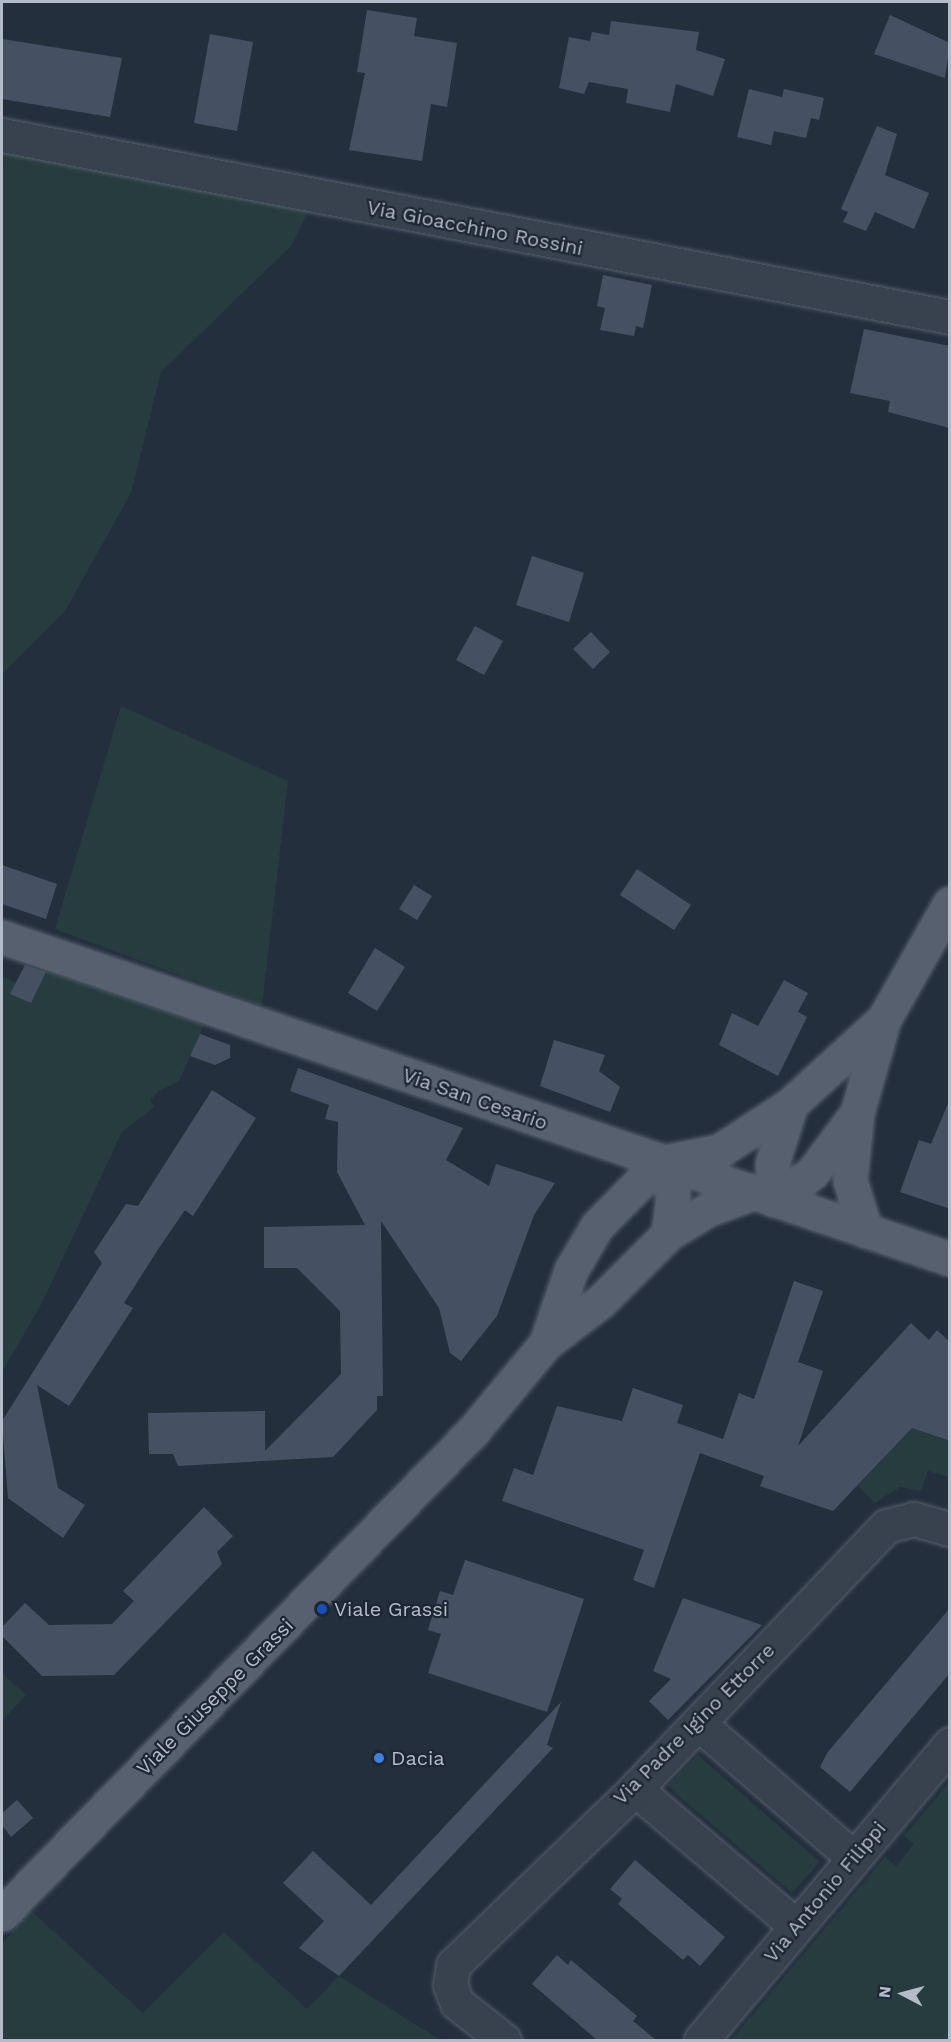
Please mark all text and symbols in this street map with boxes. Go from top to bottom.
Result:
street label: Via Gioacchino Rossini [365,195,585,261]
street label: Via San Cesario [399,1063,551,1135]
place label: Viale Grassi [334,1597,448,1621]
marker: Viale Grassi [315,1602,329,1616]
street label: Viale Giuseppe Grassi [132,1614,298,1780]
street label: Via Padre Igino Ettorre [608,1638,780,1810]
place label: Dacia [391,1746,445,1770]
marker: Dacia [372,1751,386,1765]
street label: Via Antonio Filippi [759,1816,891,1968]
north arrow [873,1964,933,2024]
text: N [875,1985,895,1999]

